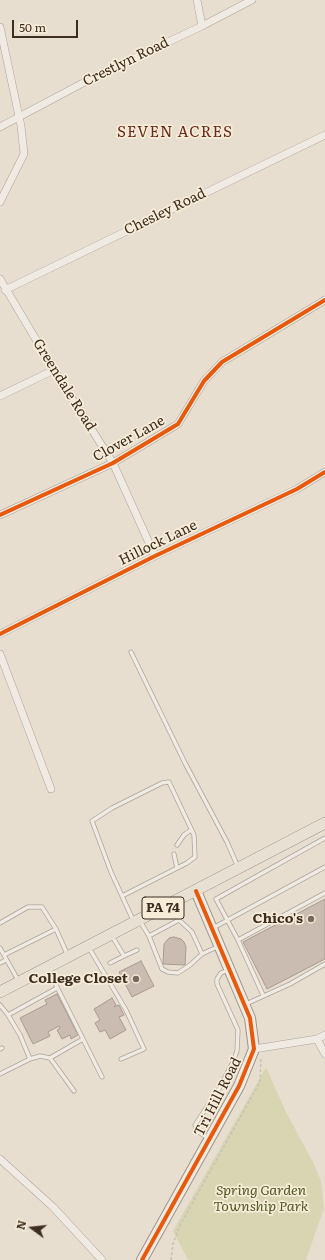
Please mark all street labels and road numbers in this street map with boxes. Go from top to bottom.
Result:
street label: Crestlyn Road [80,34,172,90]
street label: Chesley Road [121,185,209,239]
street label: Greendale Road [29,336,99,434]
street label: Clover Lane [90,412,168,466]
street label: Hillock Lane [116,517,200,569]
road number: PA 74 [142,897,184,919]
street label: Tri Hill Road [191,1055,245,1139]

